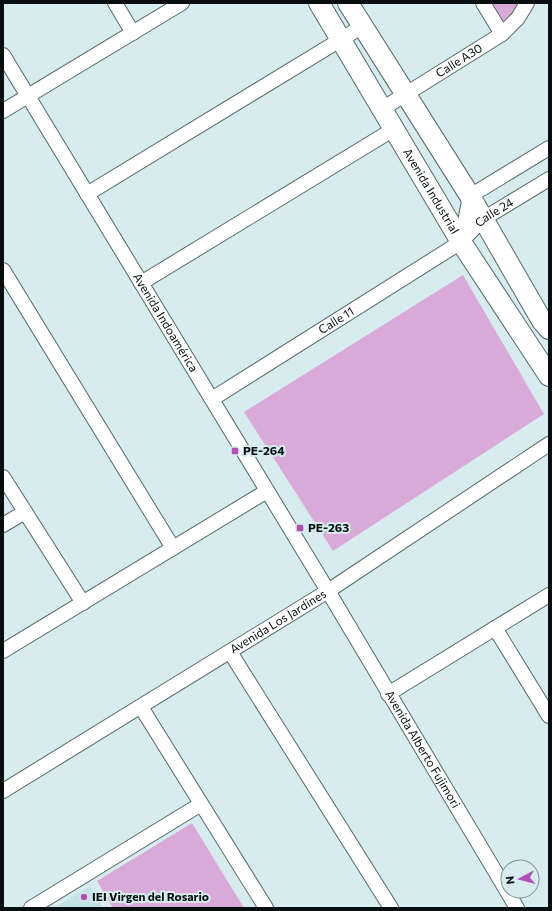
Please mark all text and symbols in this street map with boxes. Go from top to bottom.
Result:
street label: Calle A30 [433,40,485,80]
street label: Avenida Industrial [401,145,463,236]
street label: Calle 24 [471,194,515,229]
street label: Avenida Indoamérica [131,270,201,374]
street label: Calle 11 [315,303,356,336]
place label: PE-264 [243,443,285,457]
marker: PE-264 [230,446,240,456]
place label: PE-263 [308,520,349,534]
marker: PE-263 [295,523,305,533]
street label: Avenida Los Jardines [227,586,328,656]
street label: Avenida Alberto Fujimori [383,687,464,810]
north arrow [500,859,540,899]
text: N [503,875,517,885]
place label: IEI Virgen del Rosario [92,889,209,903]
marker: IEI Virgen del Rosario [79,892,89,902]

